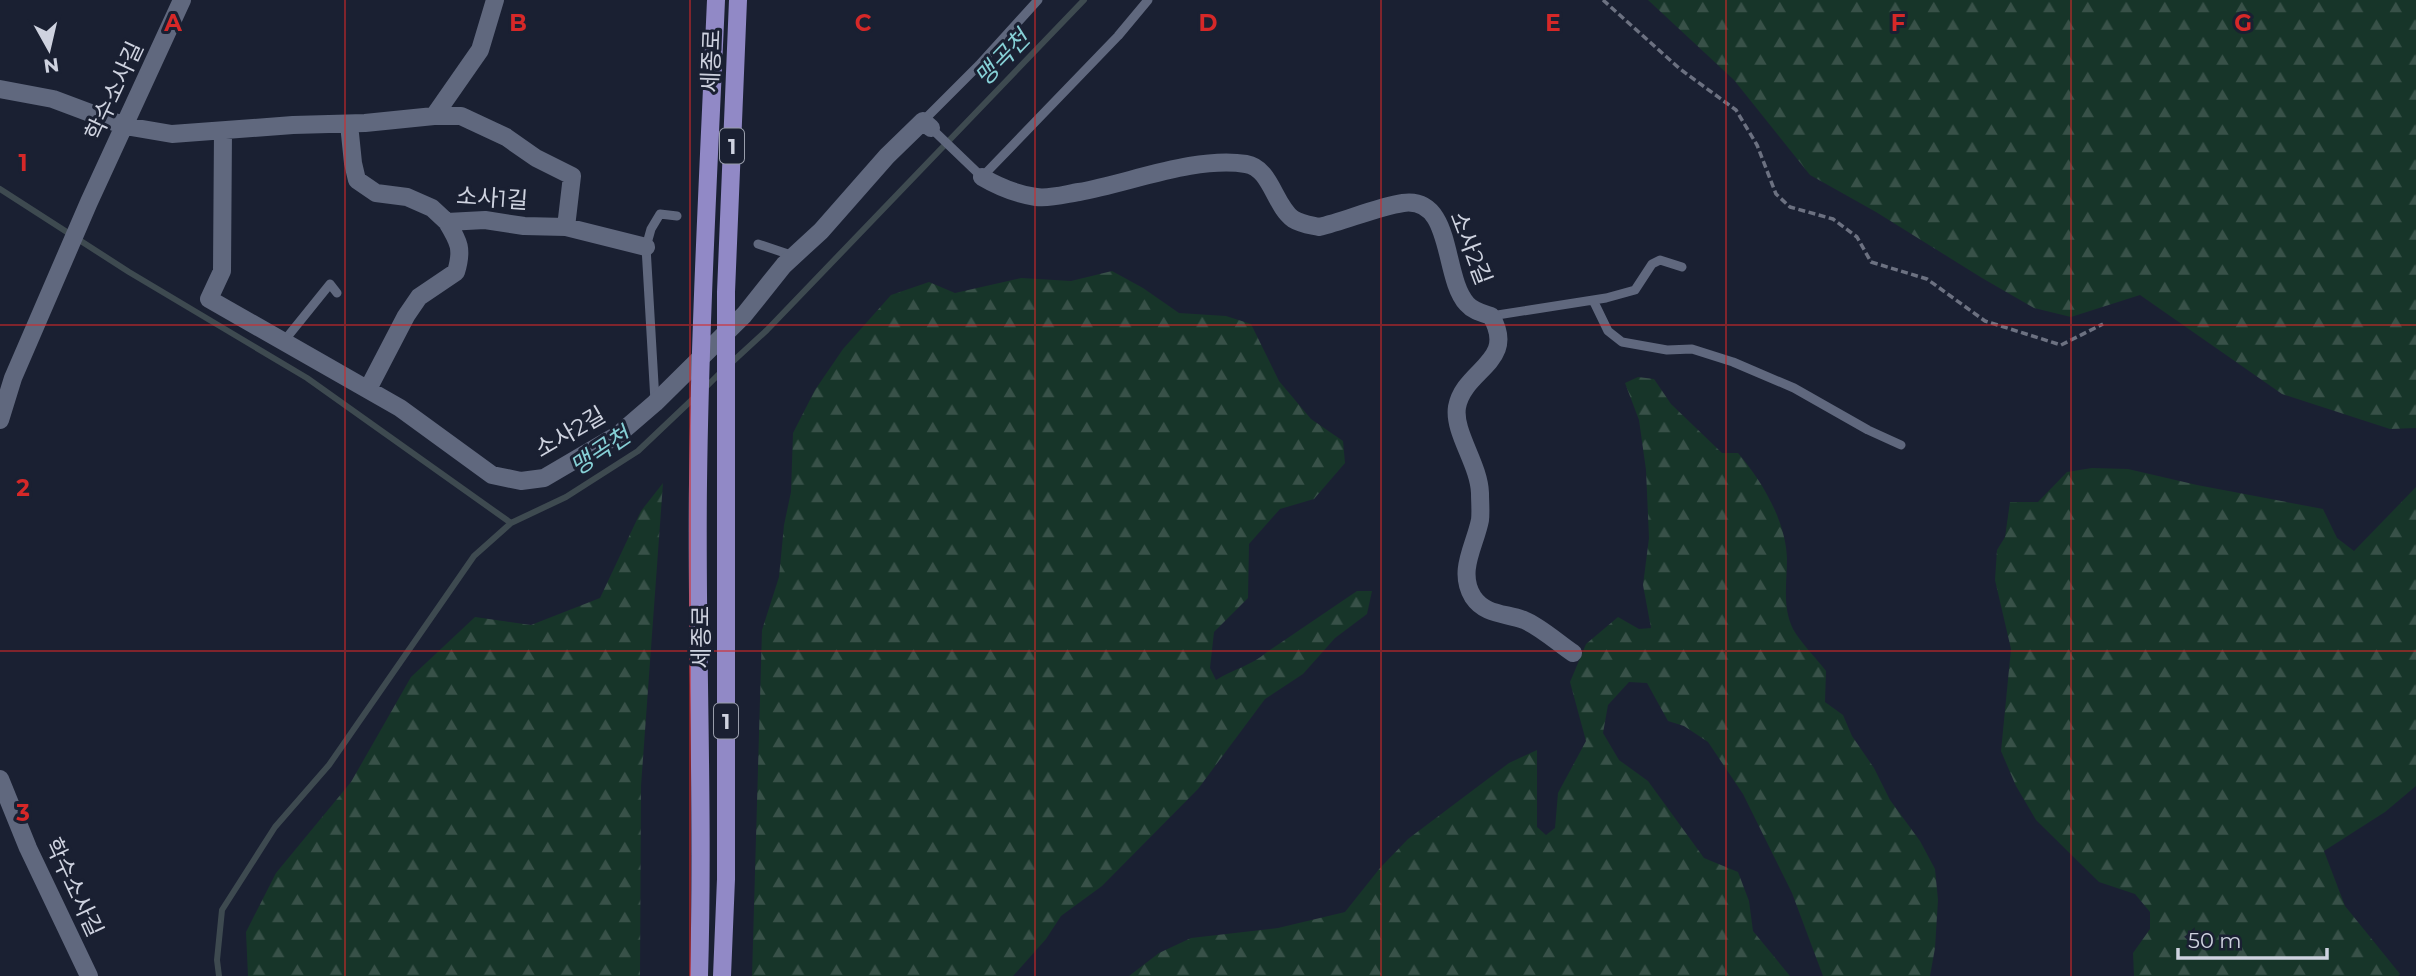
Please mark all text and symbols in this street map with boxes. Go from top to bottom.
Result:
text: A [163,9,182,37]
text: B [509,9,527,37]
text: C [855,9,872,37]
text: D [1199,9,1218,37]
text: E [1545,9,1561,37]
text: F [1891,9,1906,37]
text: G [2234,9,2252,37]
north arrow [14,14,84,84]
water label: 맹곡천 [969,22,1037,92]
street label: 세종로 [696,29,726,93]
street label: 학수소사길 [79,37,149,145]
text: N [42,53,61,78]
road number: 1 [720,128,744,164]
text: 1 [18,149,28,177]
street label: 소사1길 [455,182,529,214]
street label: 소사2길 [1444,207,1498,289]
street label: 소사2길 [530,401,610,463]
water label: 맹곡천 [564,419,638,482]
text: 2 [16,474,30,502]
street label: 세종로 [687,605,715,669]
road number: 1 [714,704,738,738]
text: 3 [15,799,30,827]
street label: 학수소사길 [39,833,109,941]
scale bar [2178,916,2327,960]
text: 50 m [2188,928,2242,953]

